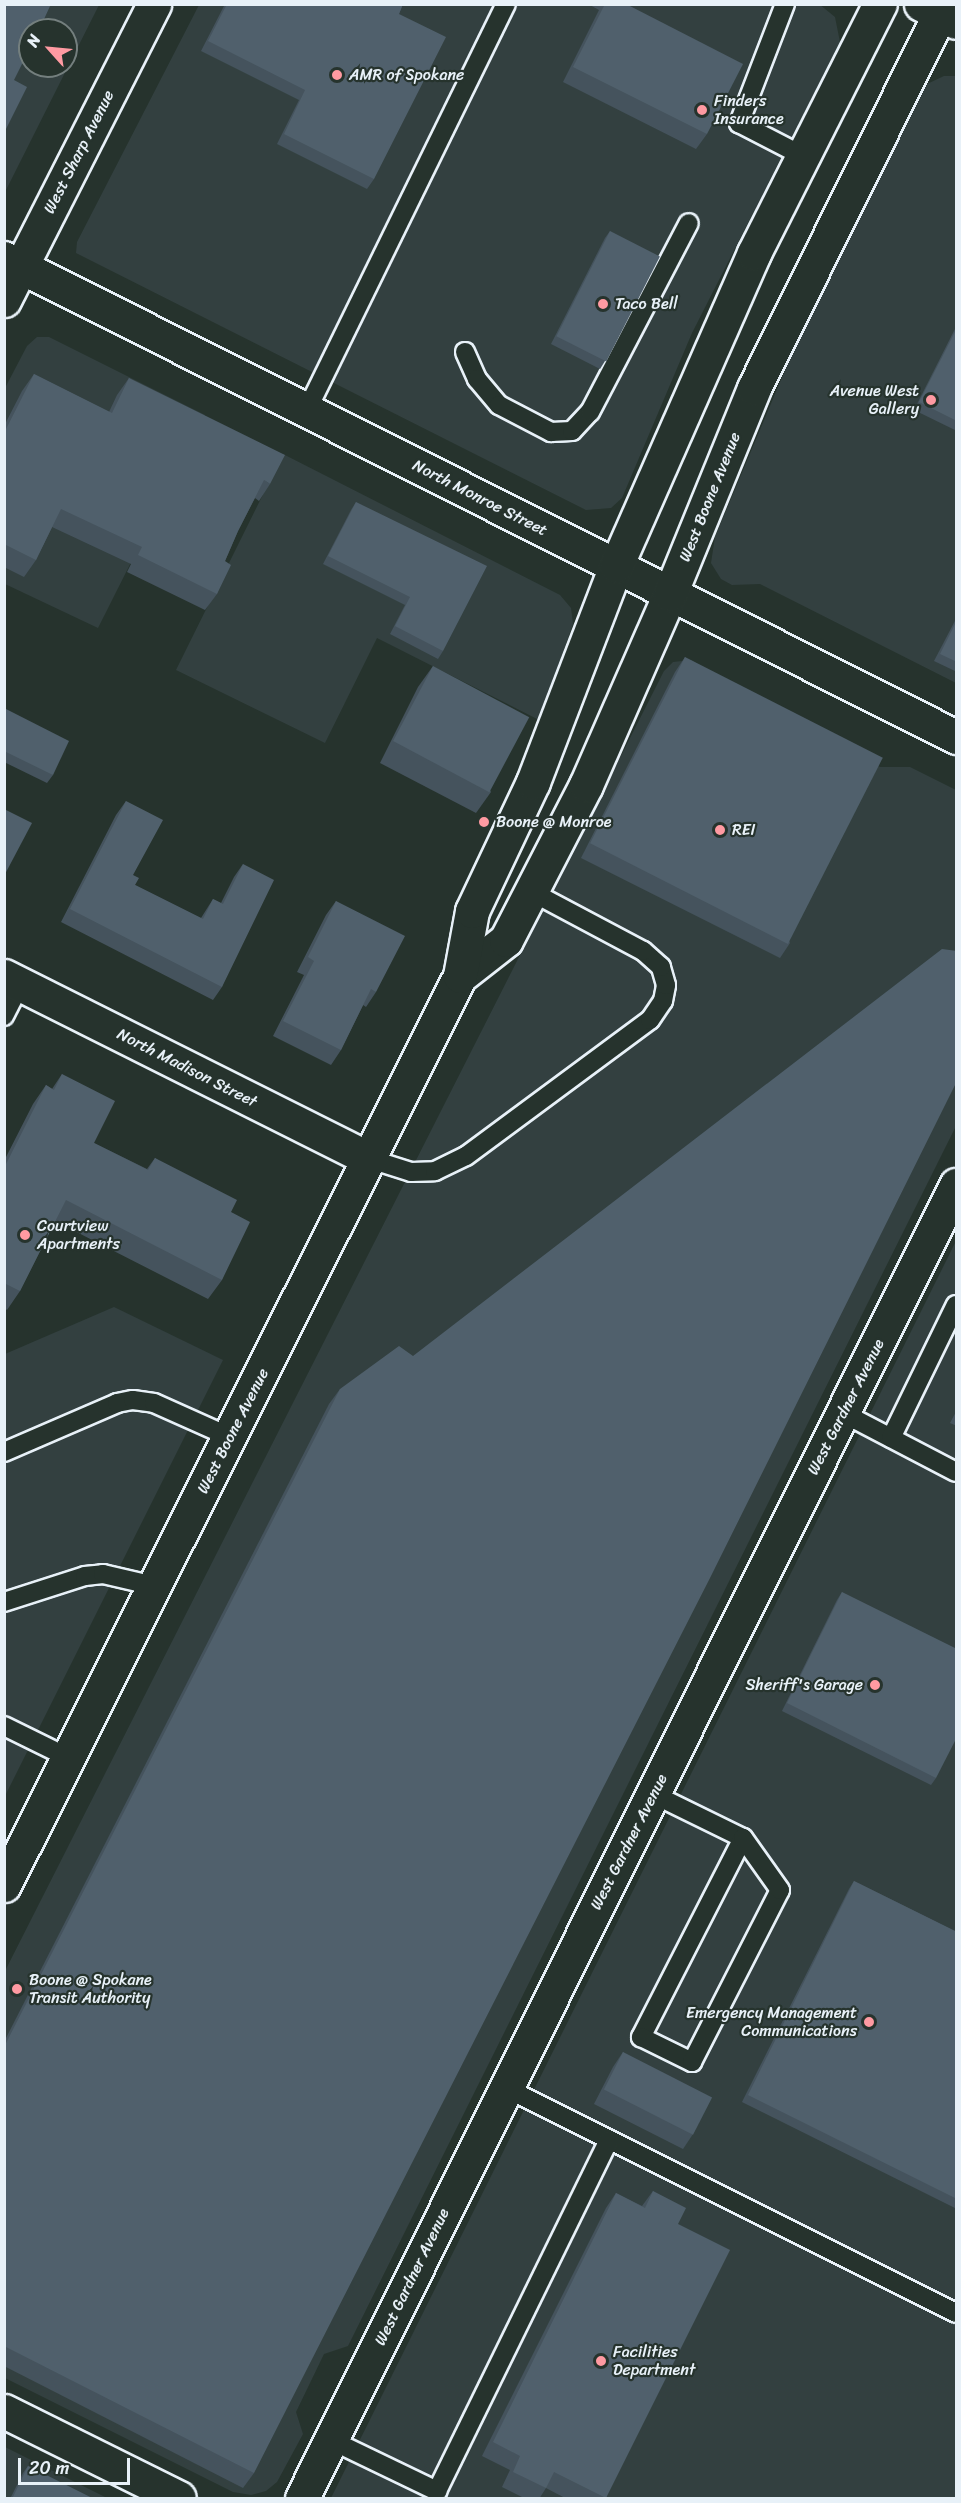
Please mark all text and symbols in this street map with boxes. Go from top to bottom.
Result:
north arrow [18,18,78,78]
text: N [18,29,49,52]
place label: AMR of Spokane [349,65,465,85]
marker: AMR of Spokane [330,68,344,82]
street label: West Sharp Avenue [40,87,118,217]
place label: Finders Insurance [714,91,784,129]
marker: Finders Insurance [695,103,709,117]
place label: Taco Bell [615,294,678,314]
marker: Taco Bell [596,297,610,311]
place label: Avenue West Gallery [829,381,919,419]
marker: Avenue West Gallery [924,393,938,407]
street label: West Boone Avenue [675,430,745,564]
street label: North Monroe Street [410,456,550,540]
place label: Boone @ Monroe [496,812,612,832]
marker: Boone @ Monroe [477,815,491,829]
place label: REI [732,820,756,840]
marker: REI [713,823,727,837]
street label: North Madison Street [114,1025,260,1111]
place label: Courtview Apartments [37,1216,120,1254]
marker: Courtview Apartments [18,1228,32,1242]
street label: West Gardner Avenue [803,1335,889,1479]
street label: West Boone Avenue [193,1366,273,1496]
place label: Sheriff's Garage [746,1675,863,1695]
marker: Sheriff's Garage [868,1678,882,1692]
street label: West Gardner Avenue [586,1770,672,1914]
place label: Boone @ Spokane Transit Authority [29,1970,152,2008]
marker: Boone @ Spokane Transit Authority [10,1982,24,1996]
place label: Emergency Management Communications [686,2003,857,2041]
marker: Emergency Management Communications [862,2015,876,2029]
street label: West Gardner Avenue [370,2205,454,2349]
place label: Facilities Department [613,2342,695,2380]
marker: Facilities Department [594,2354,608,2368]
scale bar [21,2446,134,2484]
text: 20 m [29,2452,69,2484]

